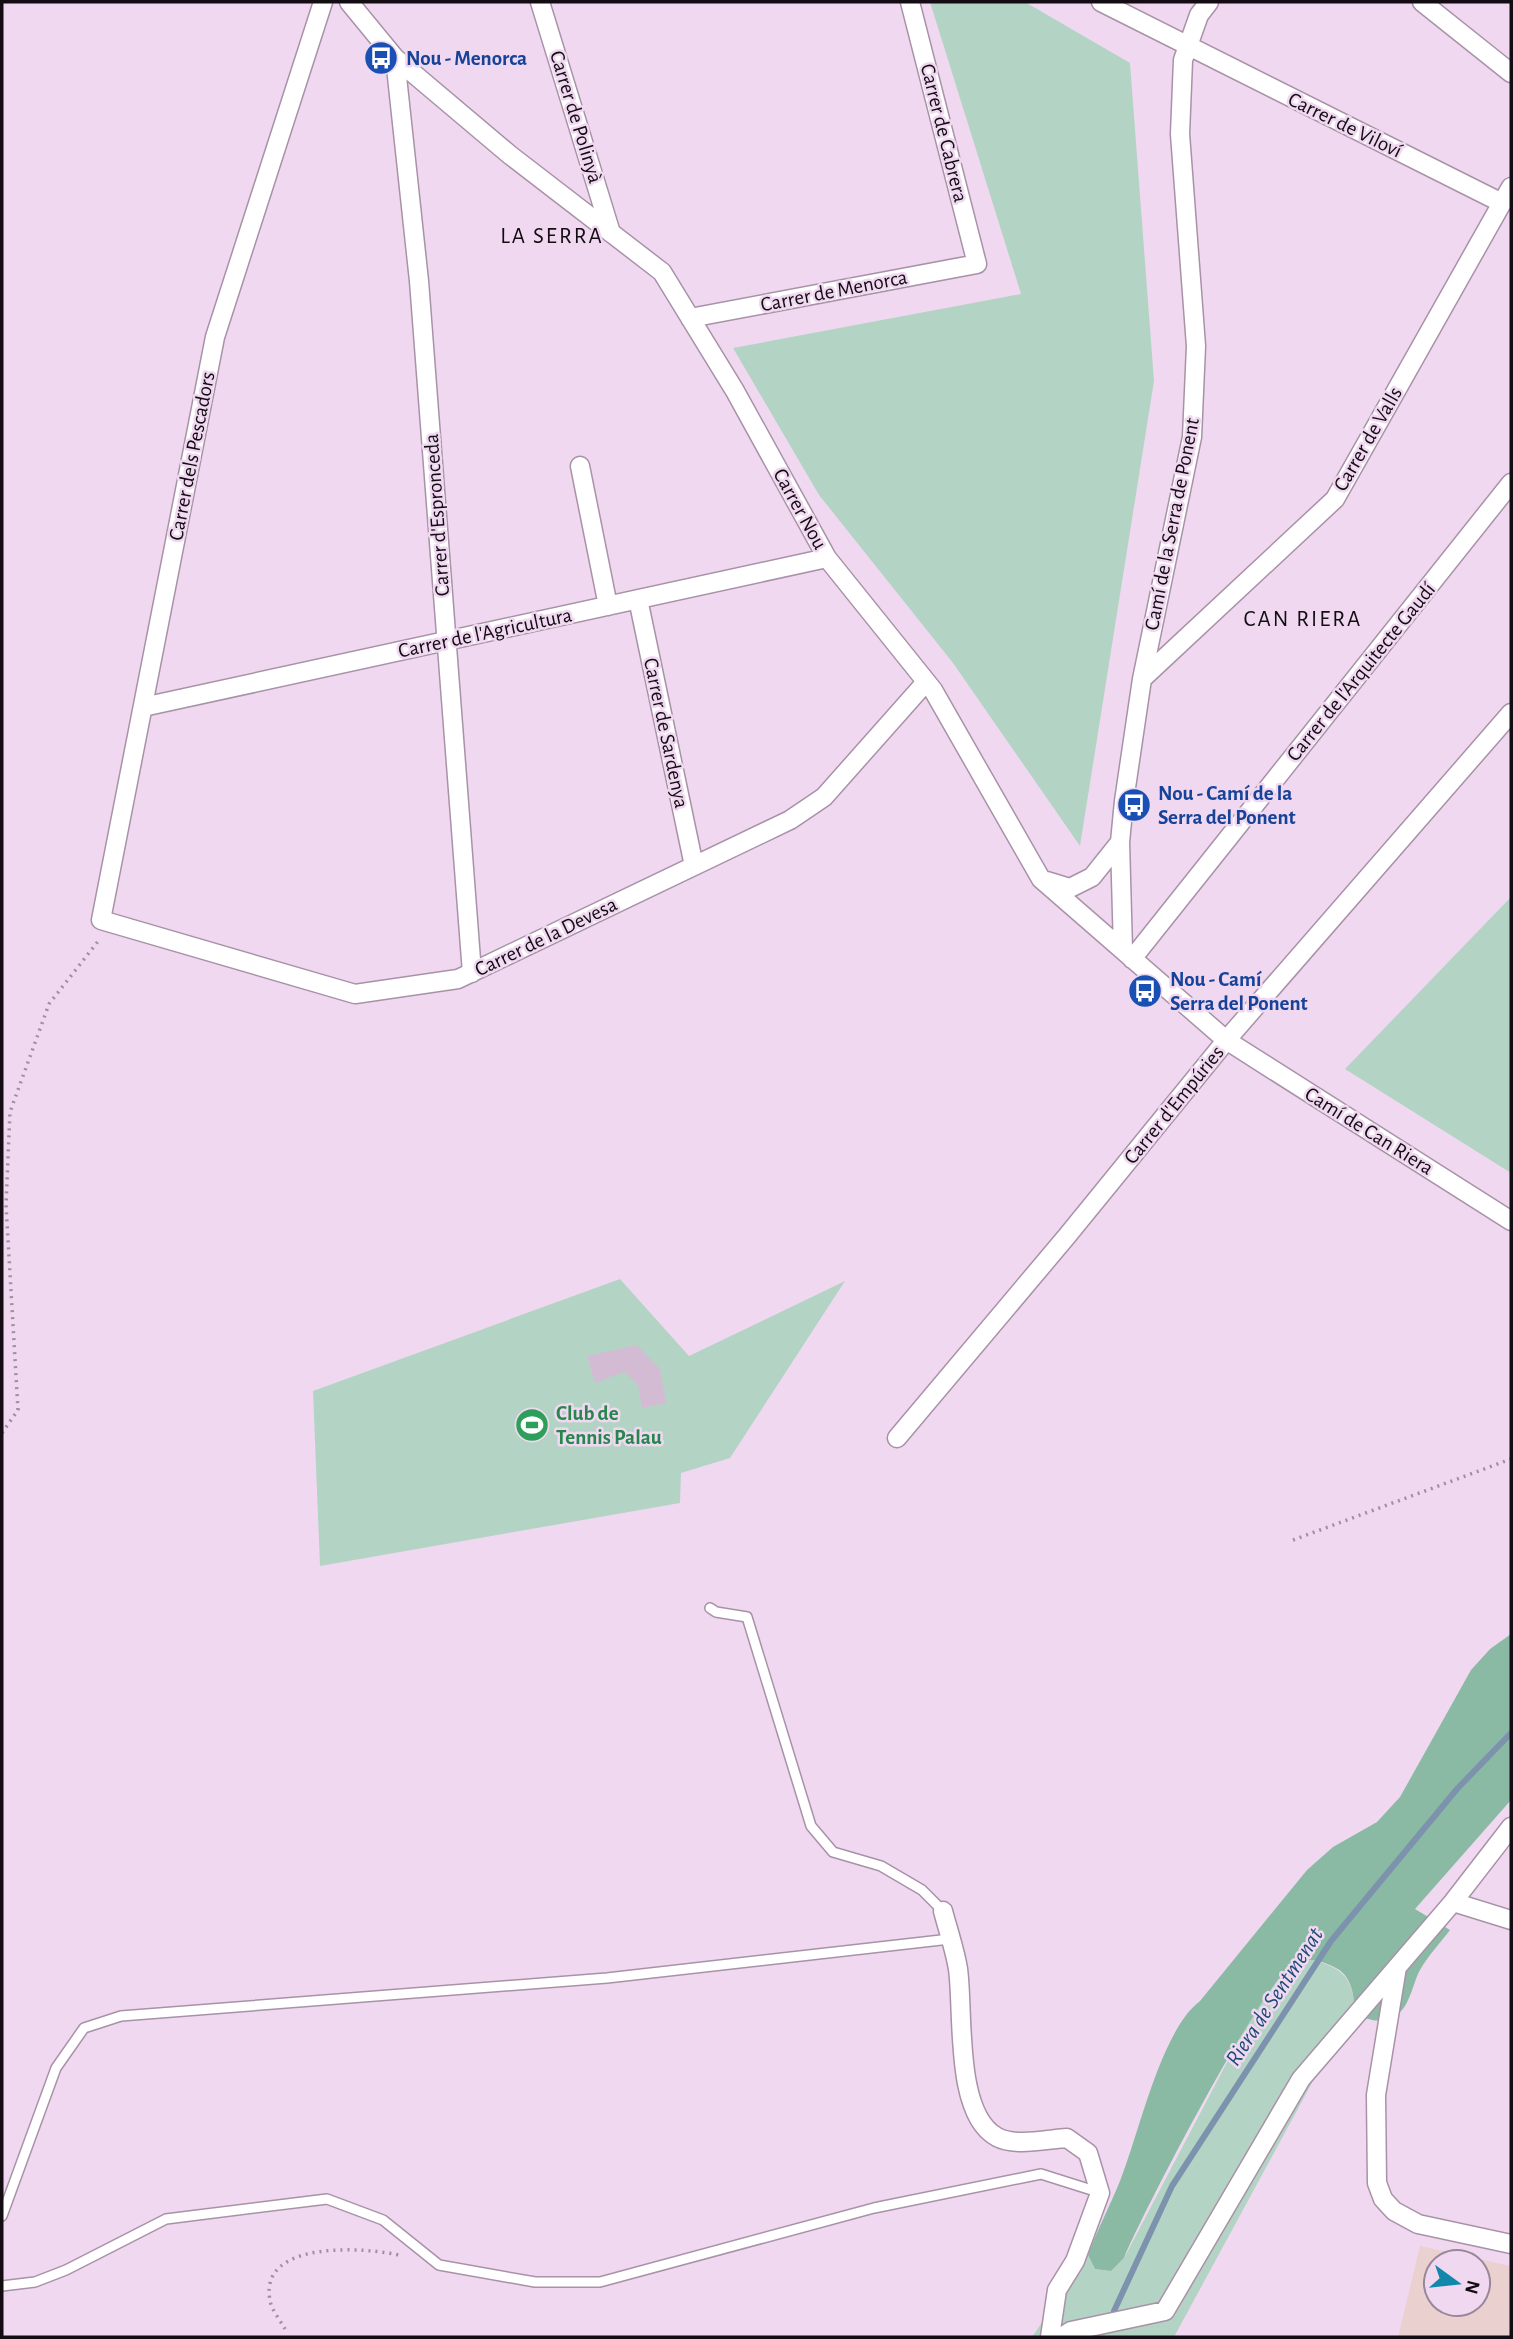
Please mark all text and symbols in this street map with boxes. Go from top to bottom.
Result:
bus stop icon: Nou - Menorca [362,39,400,77]
place label: Nou - Menorca [406,48,527,69]
street label: Carrer de Polinyà [546,48,606,186]
street label: Carrer de Cabrera [917,62,971,205]
street label: Carrer de Viloví [1285,88,1406,162]
district label: LA SERRA [500,225,604,248]
street label: Carrer de Menorca [759,266,909,316]
street label: Carrer dels Pescadors [165,370,219,542]
street label: Carrer de Valls [1330,383,1406,495]
street label: Camí de la Serra de Ponent [1141,416,1203,632]
street label: Carrer d'Espronceda [421,433,453,597]
street label: Carrer Nou [769,465,831,553]
street label: Carrer de l'Arquitecte Gaudí [1283,578,1440,765]
street label: Carrer de l'Agricultura [396,604,574,662]
district label: CAN RIERA [1244,608,1362,631]
street label: Carrer de Sardenya [640,656,692,810]
place label: Nou - Camí de la Serra del Ponent [1158,783,1296,828]
bus stop icon: Nou - Camí de la Serra del Ponent [1115,786,1153,824]
street label: Carrer de la Devesa [472,893,621,980]
place label: Nou - Camí Serra del Ponent [1170,969,1308,1014]
bus stop icon: Nou - Camí Serra del Ponent [1126,972,1164,1010]
street label: Carrer d'Empúries [1120,1042,1228,1168]
street label: Camí de Can Riera [1301,1083,1437,1179]
place label: Club de Tennis Palau [556,1403,662,1448]
sports icon: Club de Tennis Palau [513,1406,551,1444]
water label: Riera de Sentmenat [1222,1923,1328,2070]
north arrow [1422,2248,1492,2318]
text: N [1461,2278,1483,2296]

